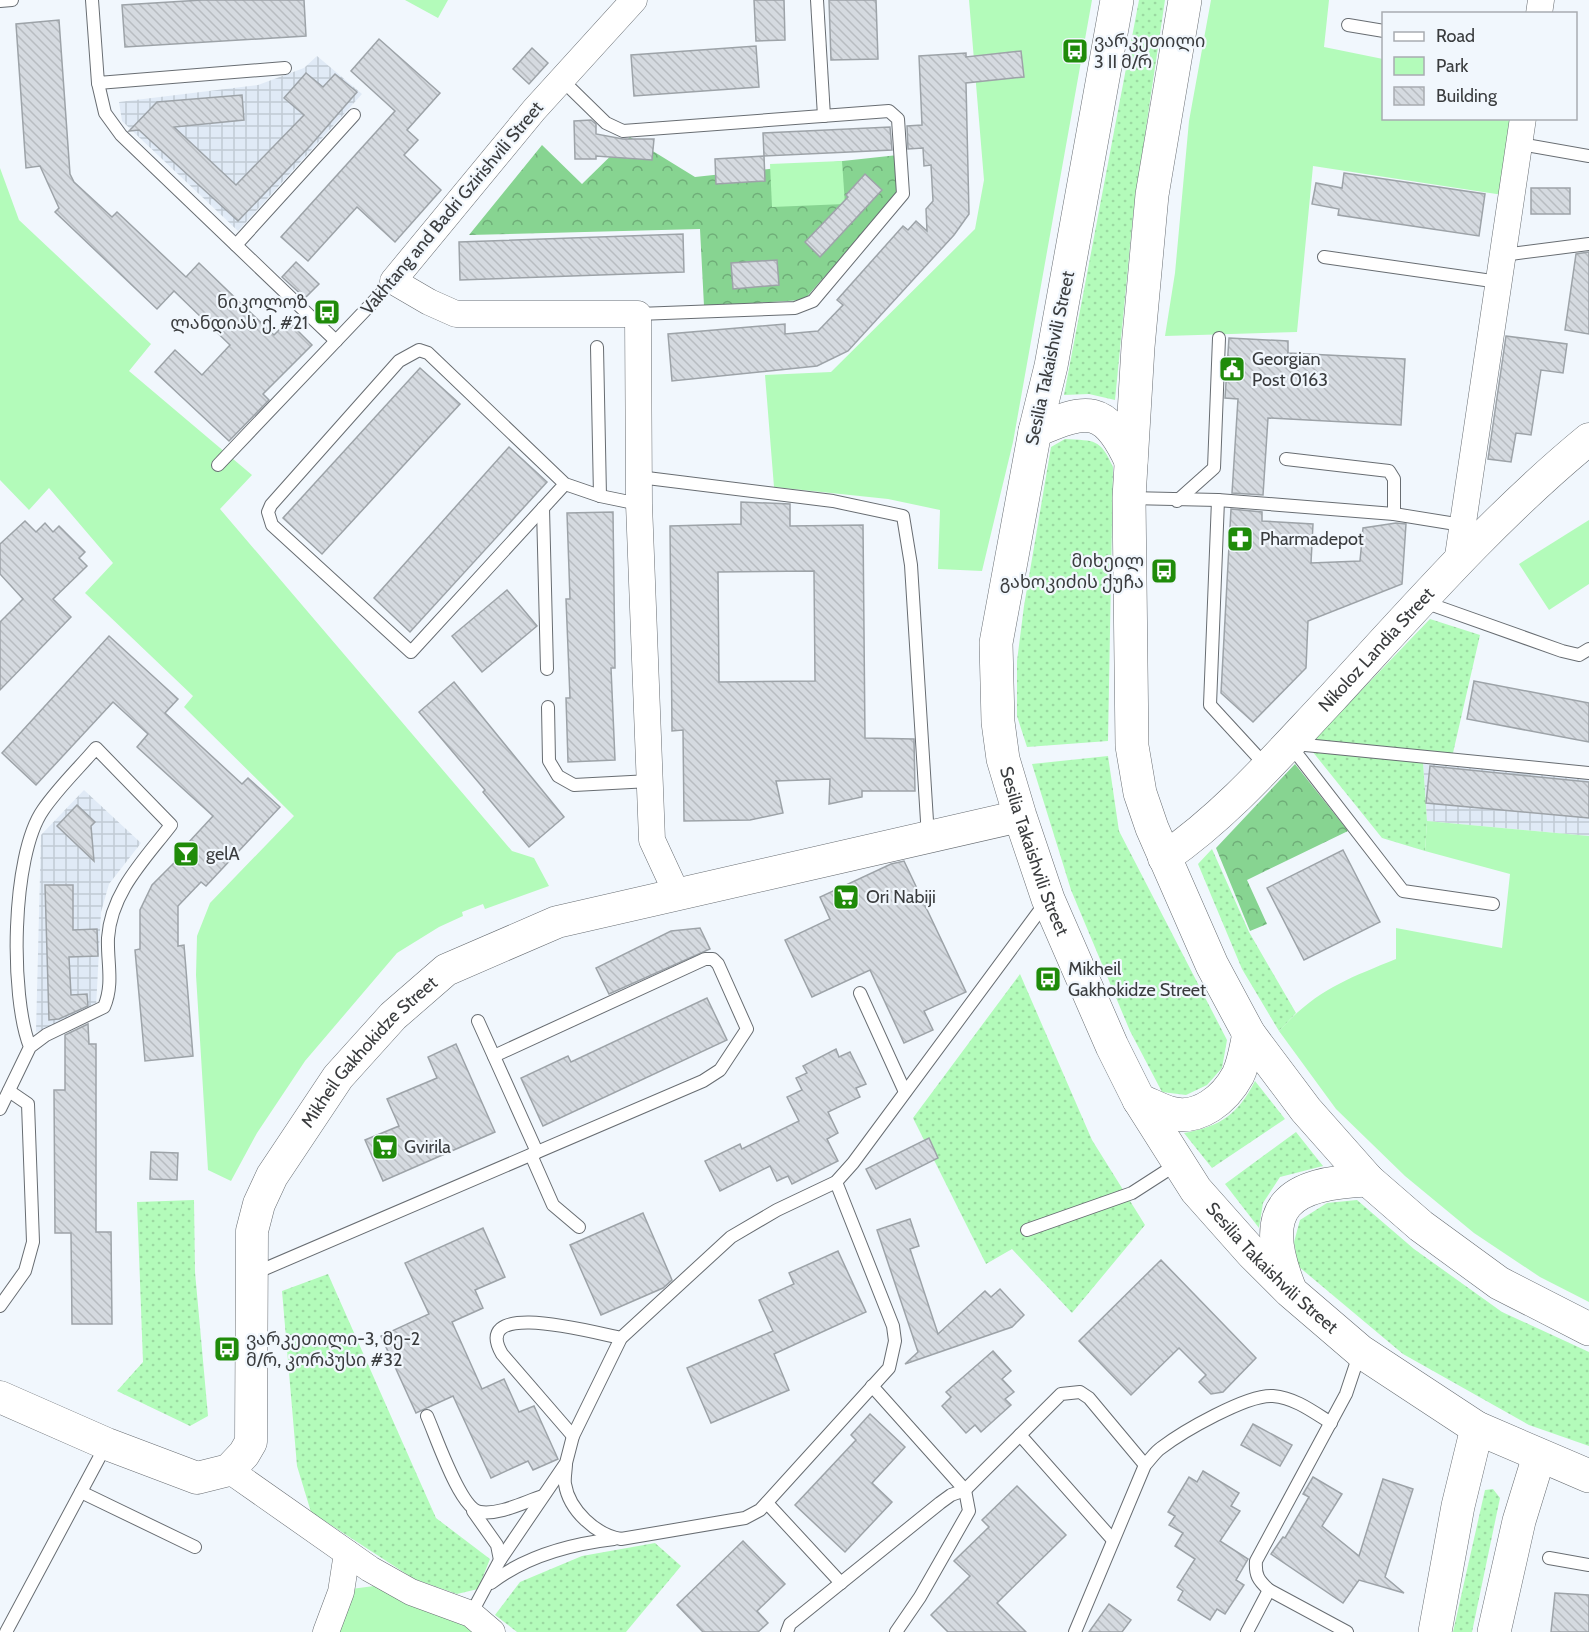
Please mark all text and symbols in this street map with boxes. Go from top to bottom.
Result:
legend [1382,12,1577,120]
text: Road [1436,25,1475,47]
place label: ვარკეთილი 3 II მ/რ [1094,30,1205,73]
bus stop icon: ვარკეთილი 3 II მ/რ [1060,36,1090,66]
text: Park [1436,55,1469,77]
text: Building [1436,85,1498,107]
street label: Vakhtang and Badri Gzirishvili Street [356,97,548,319]
street label: Sesilia Takaishvili Street [1021,269,1079,447]
place label: ნიკოლოზ ლანდიას ქ. #21 [170,291,308,334]
bus stop icon: ნიკოლოზ ლანდიას ქ. #21 [312,297,342,327]
place label: Georgian Post 0163 [1252,348,1328,391]
public building icon: Georgian Post 0163 [1217,354,1247,384]
pharmacy icon: Pharmadepot [1225,524,1255,554]
place label: Pharmadepot [1260,528,1364,550]
place label: მიხეილ გახოკიძის ქუჩა [1000,550,1144,593]
bus stop icon: მიხეილ გახოკიძის ქუჩა [1149,556,1179,586]
street label: Nikoloz Landia Street [1314,583,1439,716]
street label: Sesilia Takaishvili Street [995,764,1074,939]
bar icon: gelA [171,839,201,869]
place label: gelA [206,843,240,865]
supermarket icon: Ori Nabiji [831,882,861,912]
place label: Ori Nabiji [866,886,936,908]
place label: Mikheil Gakhokidze Street [1068,958,1206,1001]
bus stop icon: Mikheil Gakhokidze Street [1033,964,1063,994]
street label: Mikheil Gakhokidze Street [296,972,442,1132]
supermarket icon: Gvirila [370,1132,400,1162]
place label: Gvirila [404,1136,451,1158]
street label: Sesilia Takaishvili Street [1201,1198,1342,1338]
place label: ვარკეთილი-3, მე-2 მ/რ, კორპუსი #32 [246,1328,420,1371]
bus stop icon: ვარკეთილი-3, მე-2 მ/რ, კორპუსი #32 [212,1334,242,1364]

